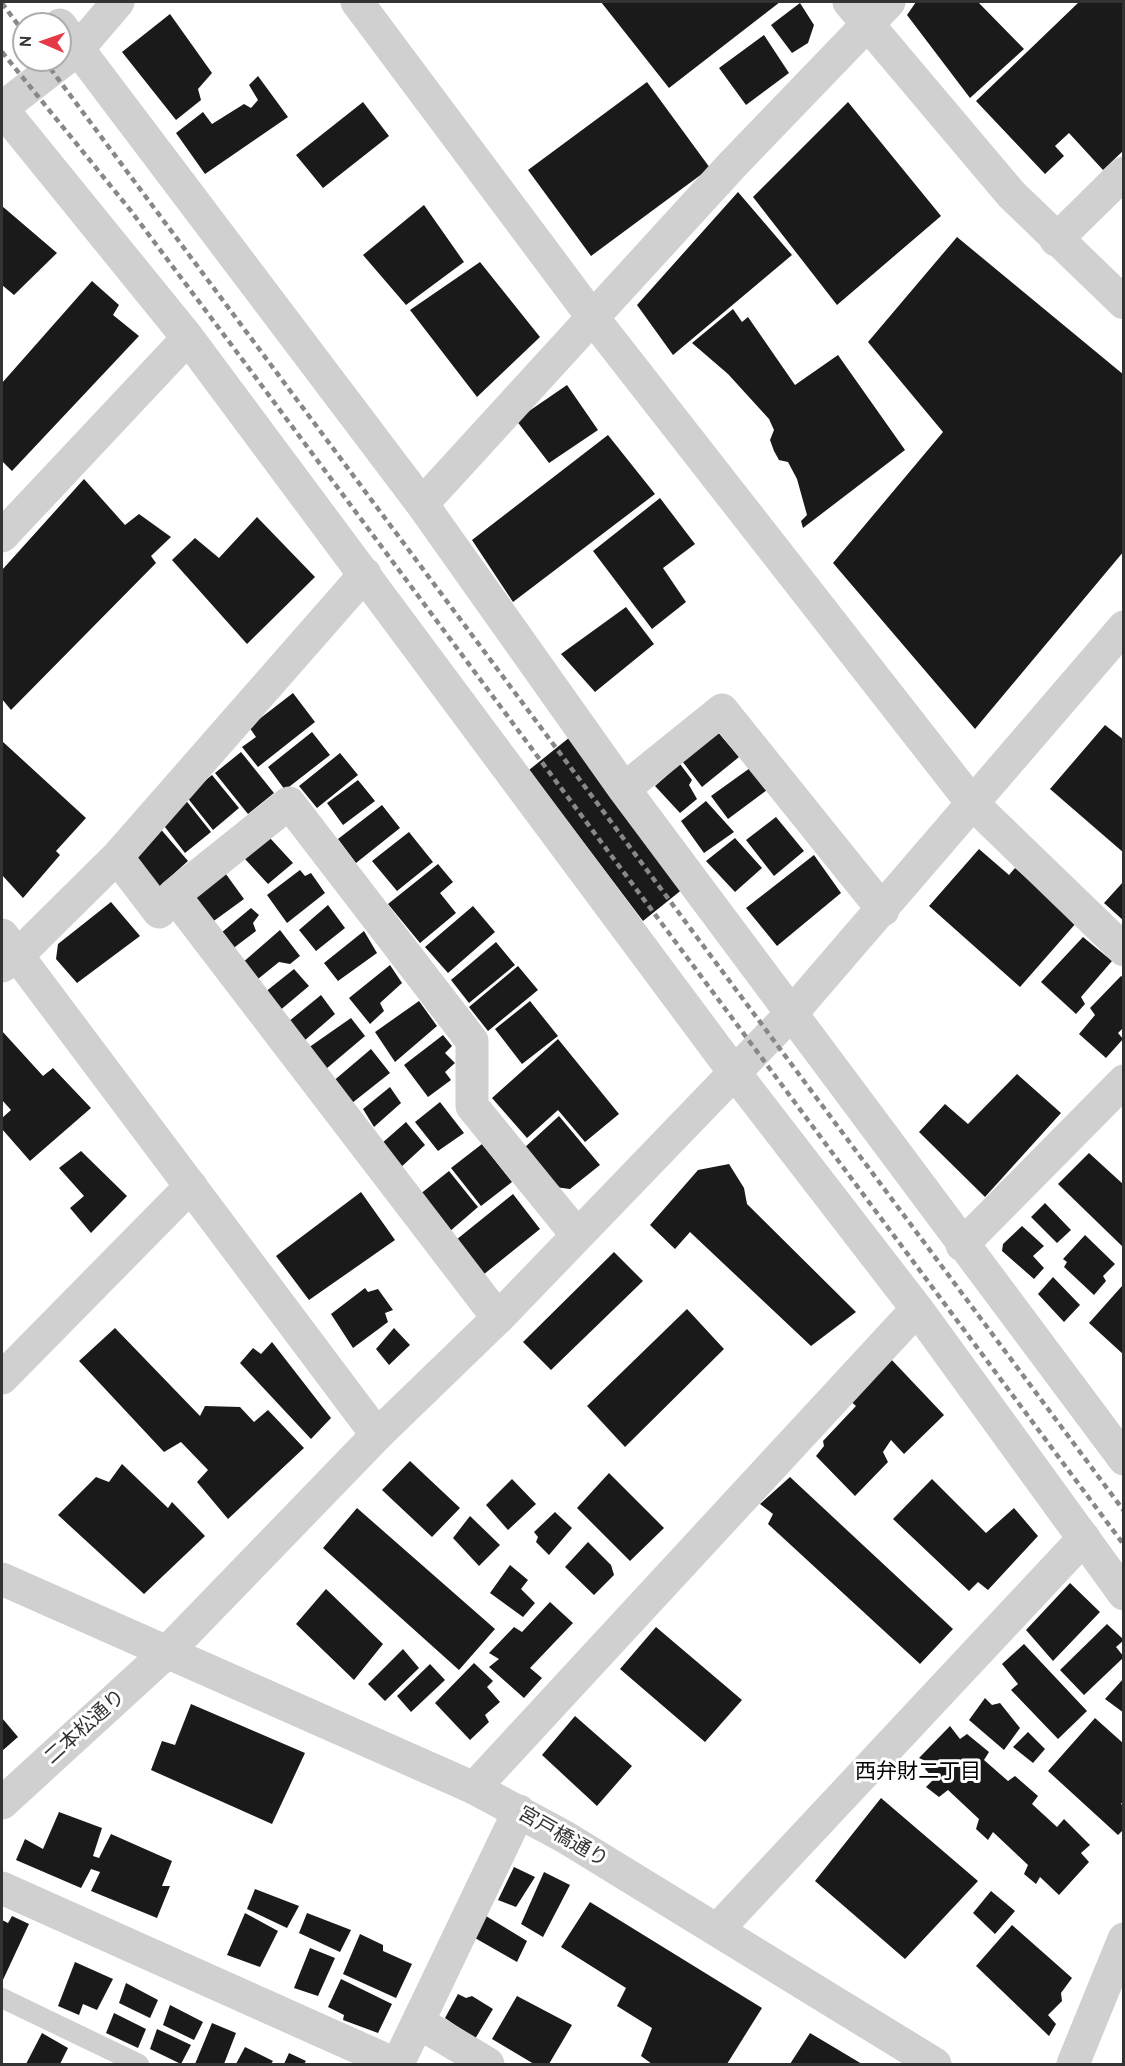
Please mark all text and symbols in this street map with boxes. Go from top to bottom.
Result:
north arrow [12,12,72,72]
text: N [16,35,35,47]
street label: 二本松通り [40,1685,130,1769]
district label: 西弁財二丁目 [855,1759,981,1785]
street label: 宮戸橋通り [514,1802,612,1872]

